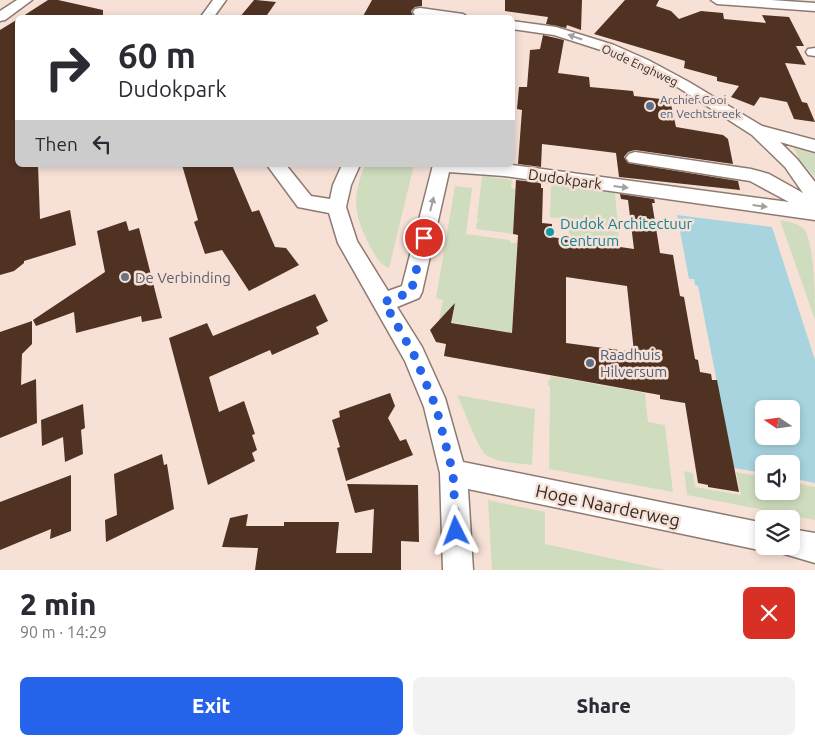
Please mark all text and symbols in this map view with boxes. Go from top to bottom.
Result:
one-way arrow [567,33,582,40]
icon: right [35,35,100,100]
text: 60 m [118,35,196,75]
street label: Oude Enghweg [600,42,680,88]
text: Dudokpark [118,76,227,101]
place label: Archief Gooi en Vechtstreek [660,93,741,120]
marker: Archief Gooi en Vechtstreek [644,100,656,112]
icon: left [88,130,116,158]
text: Then [35,133,78,155]
street label: Dudokpark [527,165,603,193]
one-way arrow [613,184,629,192]
one-way arrow [428,197,436,212]
one-way arrow [753,202,769,210]
place label: Dudok Architectuur Centrum [560,215,692,249]
pin [403,217,445,259]
icon: arrive [410,224,438,252]
marker: Dudok Architectuur Centrum [544,226,556,238]
place label: De Verbinding [135,269,231,286]
marker: De Verbinding [119,271,131,283]
place label: Raadhuis Hilversum [600,346,667,380]
marker: Raadhuis Hilversum [584,357,596,369]
north arrow [755,400,800,445]
map controls [755,400,800,555]
button: sound [755,455,800,500]
street label: Hoge Naarderweg [534,480,682,530]
position arrow [429,504,481,556]
button: layers [755,510,800,555]
text: 2 min [20,587,96,621]
button: close [743,587,795,639]
text: 90 m · 14:29 [20,623,107,641]
button: Exit [20,677,403,735]
button: Share [413,677,795,735]

